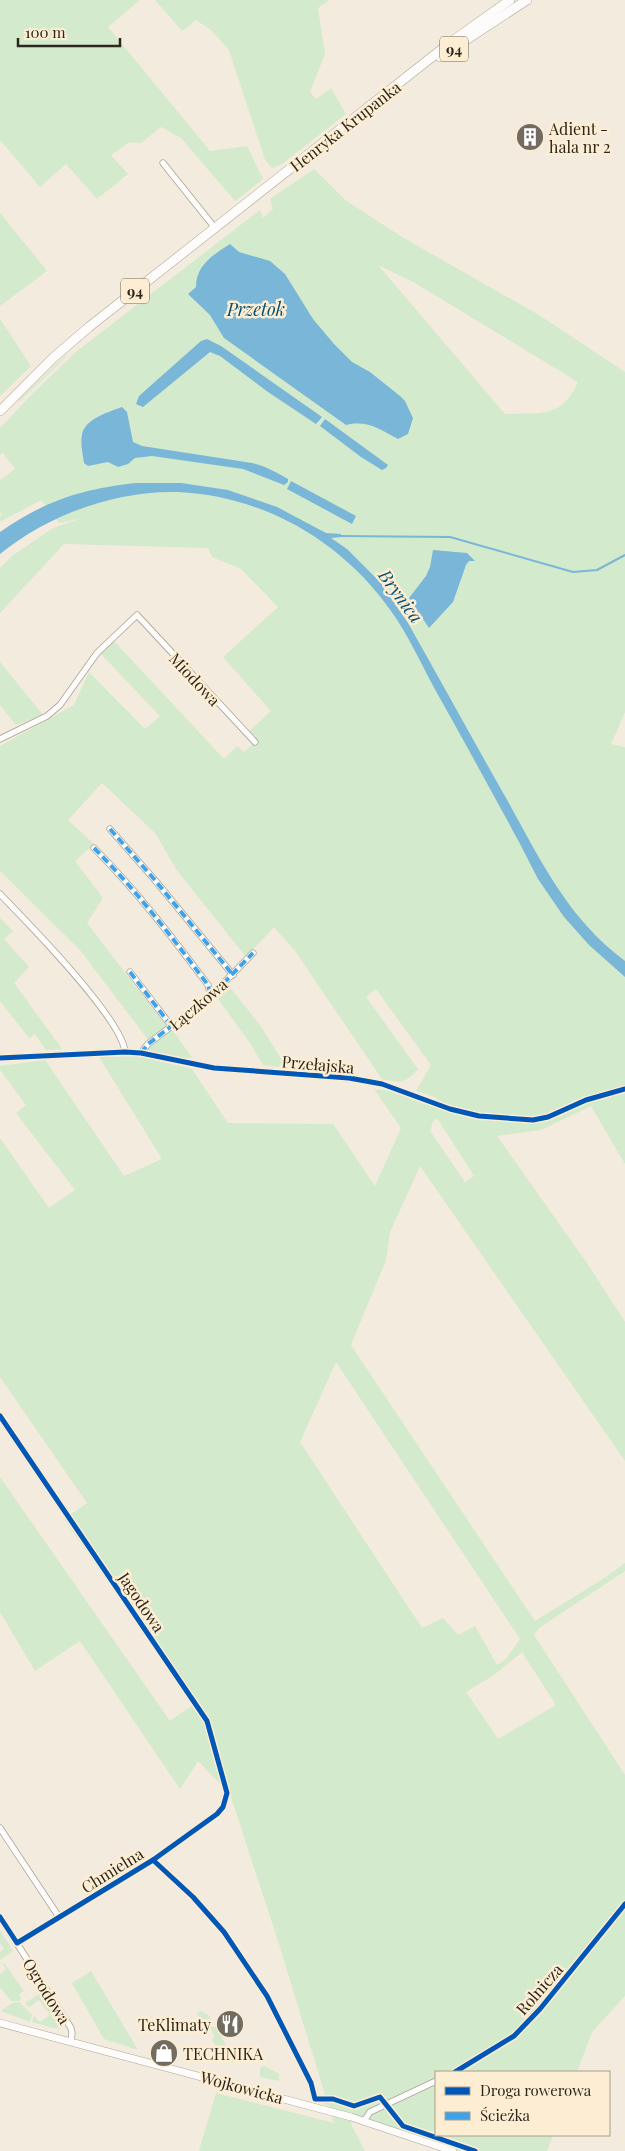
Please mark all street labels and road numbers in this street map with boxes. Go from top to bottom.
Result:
road number: 94 [440,36,468,62]
street label: Henryka Krupanka [285,76,405,176]
road number: 94 [121,278,149,304]
street label: Miodowa [165,648,225,710]
street label: Łączkowa [164,973,232,1035]
street label: Przełajska [281,1050,355,1078]
street label: Jagodowa [114,1567,170,1636]
street label: Chmielna [77,1843,147,1897]
street label: Ogrodowa [19,1954,76,2028]
street label: Rolnicza [511,1959,567,2019]
street label: Wojkowicka [197,2066,286,2108]

